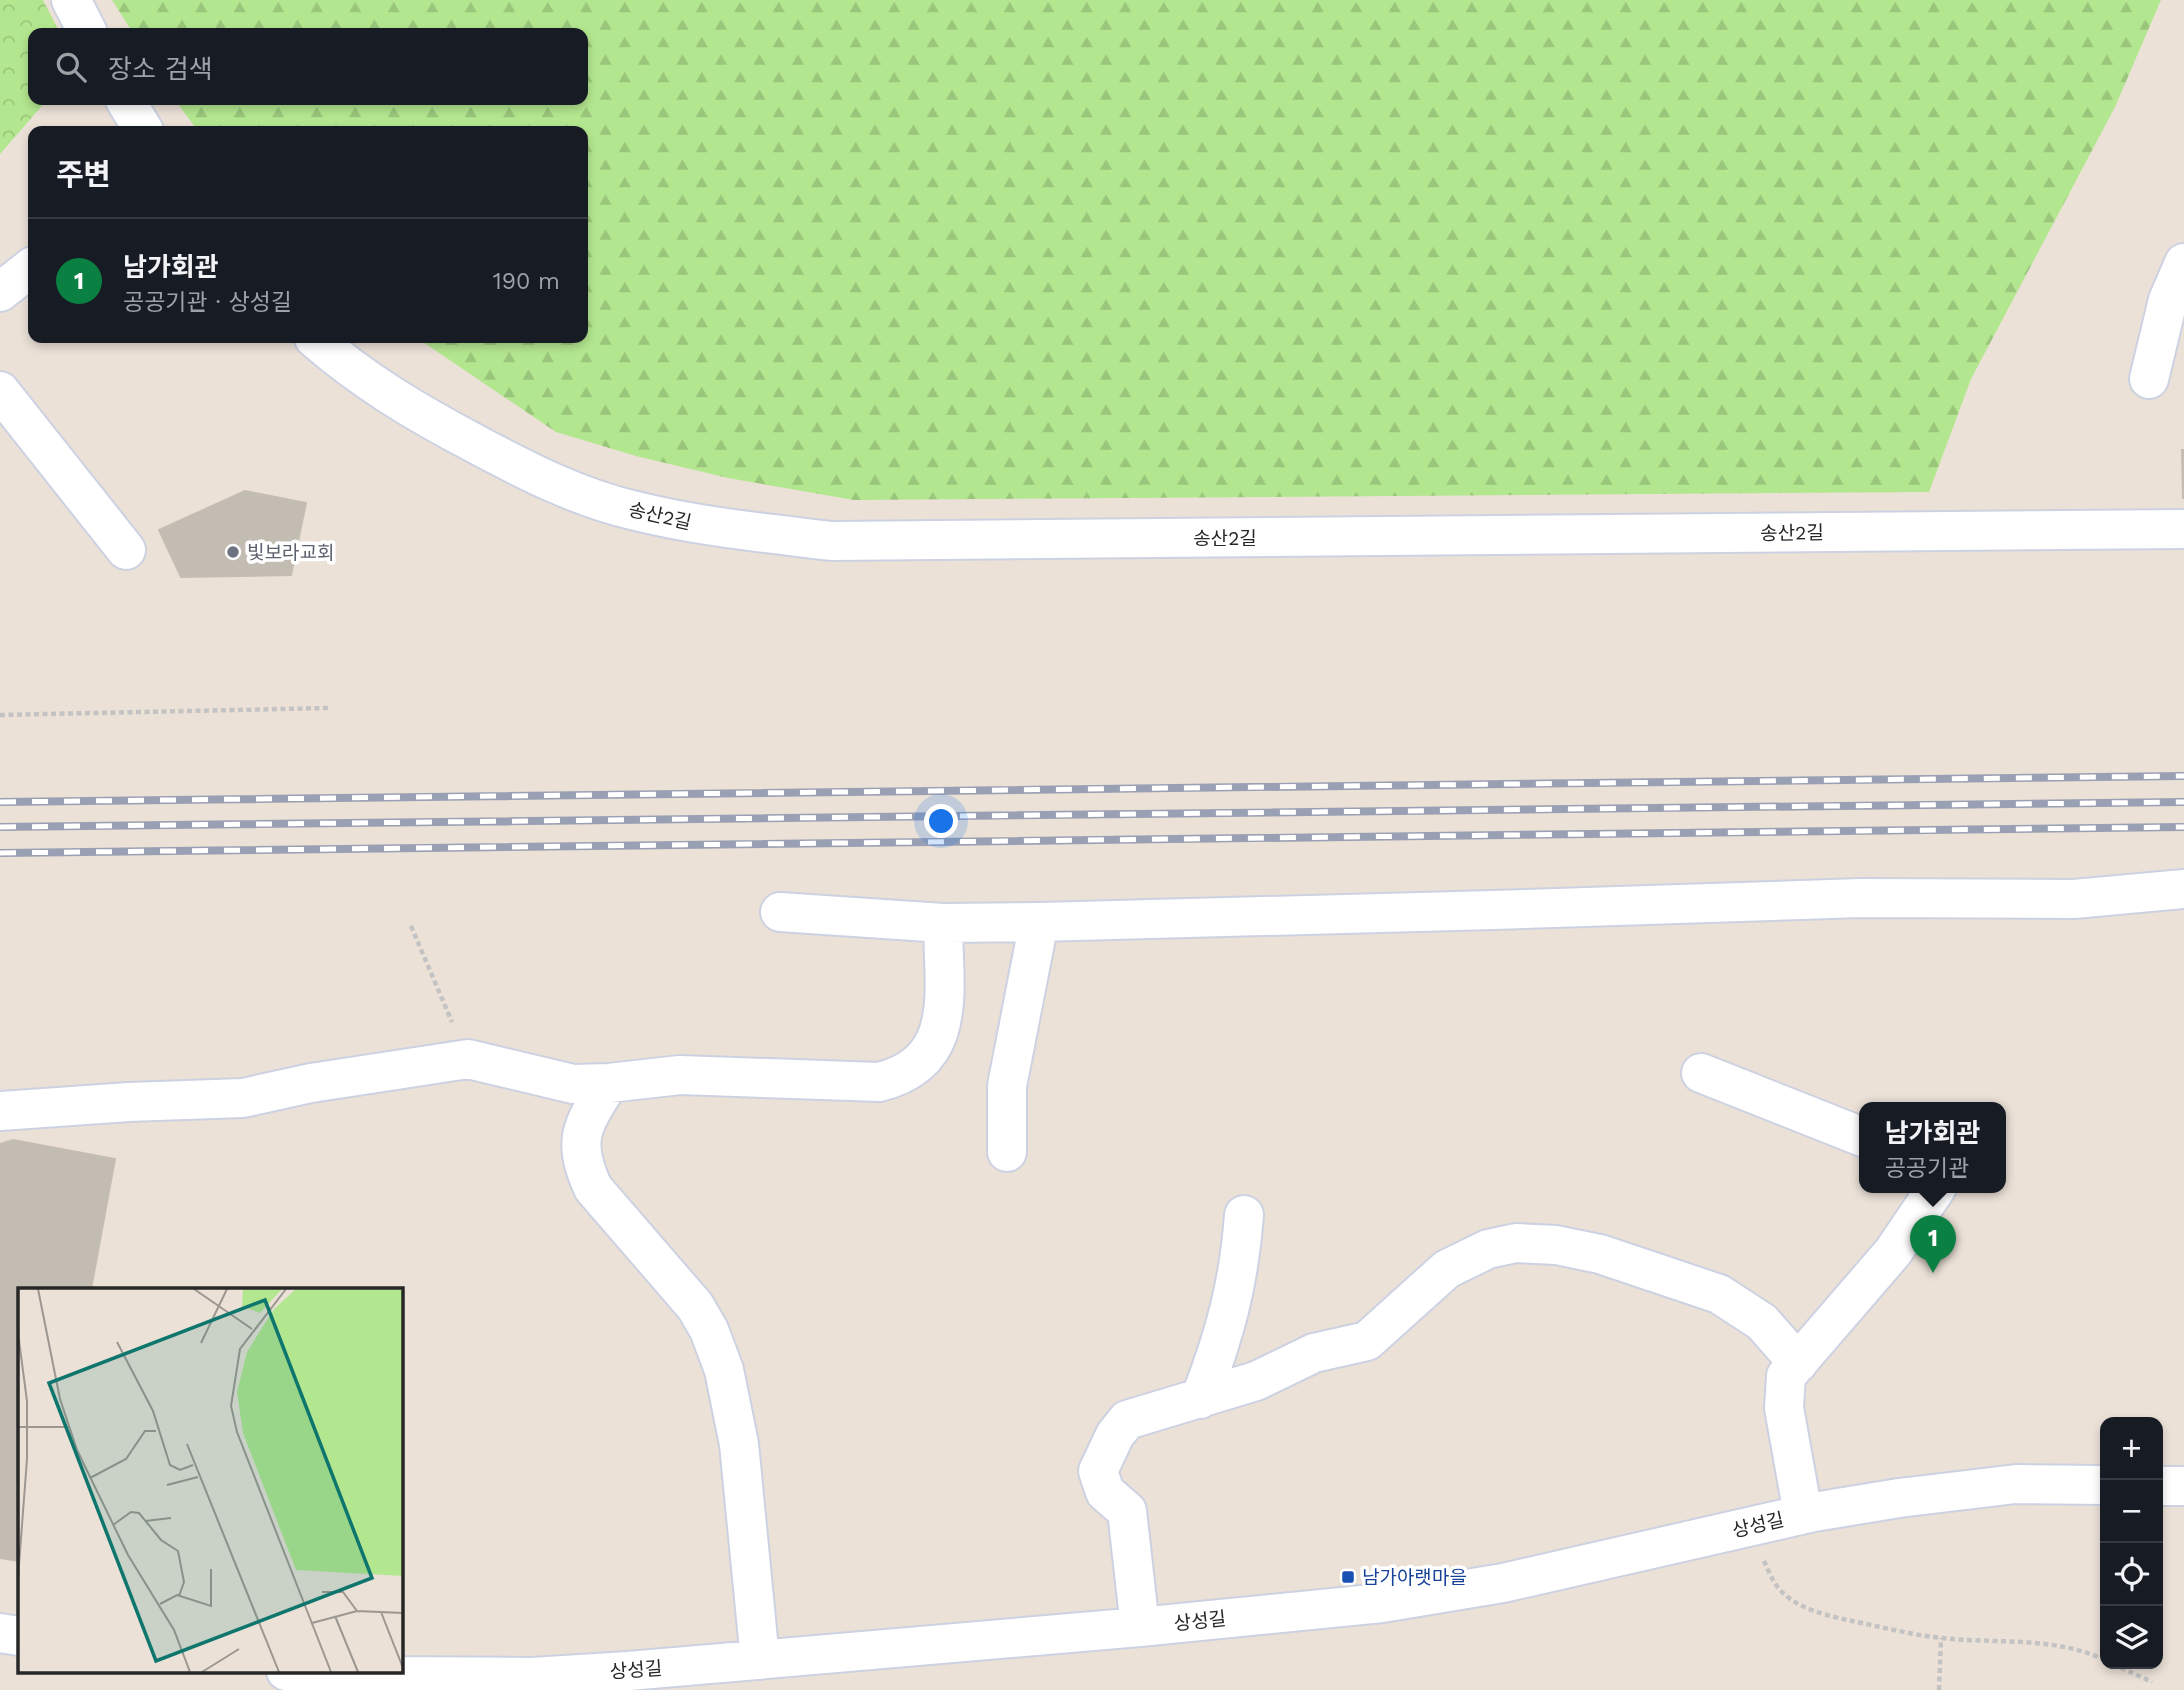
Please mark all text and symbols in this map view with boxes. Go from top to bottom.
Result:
search box [28,28,588,105]
icon: search [52,48,90,86]
text: 장소 검색 [108,54,213,84]
text: 주변 [56,157,111,192]
text: 남가회관 [123,252,219,282]
text: 1 [74,268,84,295]
text: 190 m [493,268,560,295]
text: 공공기관 · 상성길 [123,289,292,316]
street label: 송산2길 [626,498,694,534]
street label: 송산2길 [1760,521,1824,545]
street label: 송산2길 [1193,527,1257,550]
place label: 빛보라교회 [247,541,334,564]
marker: 빛보라교회 [225,544,241,560]
your location [924,804,958,838]
popup [1859,1102,2006,1193]
text: 남가회관 [1885,1118,1980,1148]
text: 공공기관 [1885,1155,1969,1182]
pin: 1 [1910,1215,1956,1273]
inset map [18,1288,402,1672]
map controls [2100,1417,2163,1669]
button: + [2100,1417,2163,1480]
button: − [2100,1480,2163,1543]
street label: 상성길 [1730,1508,1786,1542]
button: locate [2100,1543,2163,1606]
place label: 남가아랫마을 [1362,1566,1467,1589]
marker: 남가아랫마을 [1340,1569,1356,1585]
button: layers [2100,1606,2163,1669]
street label: 상성길 [1173,1607,1227,1635]
street label: 상성길 [609,1657,663,1683]

